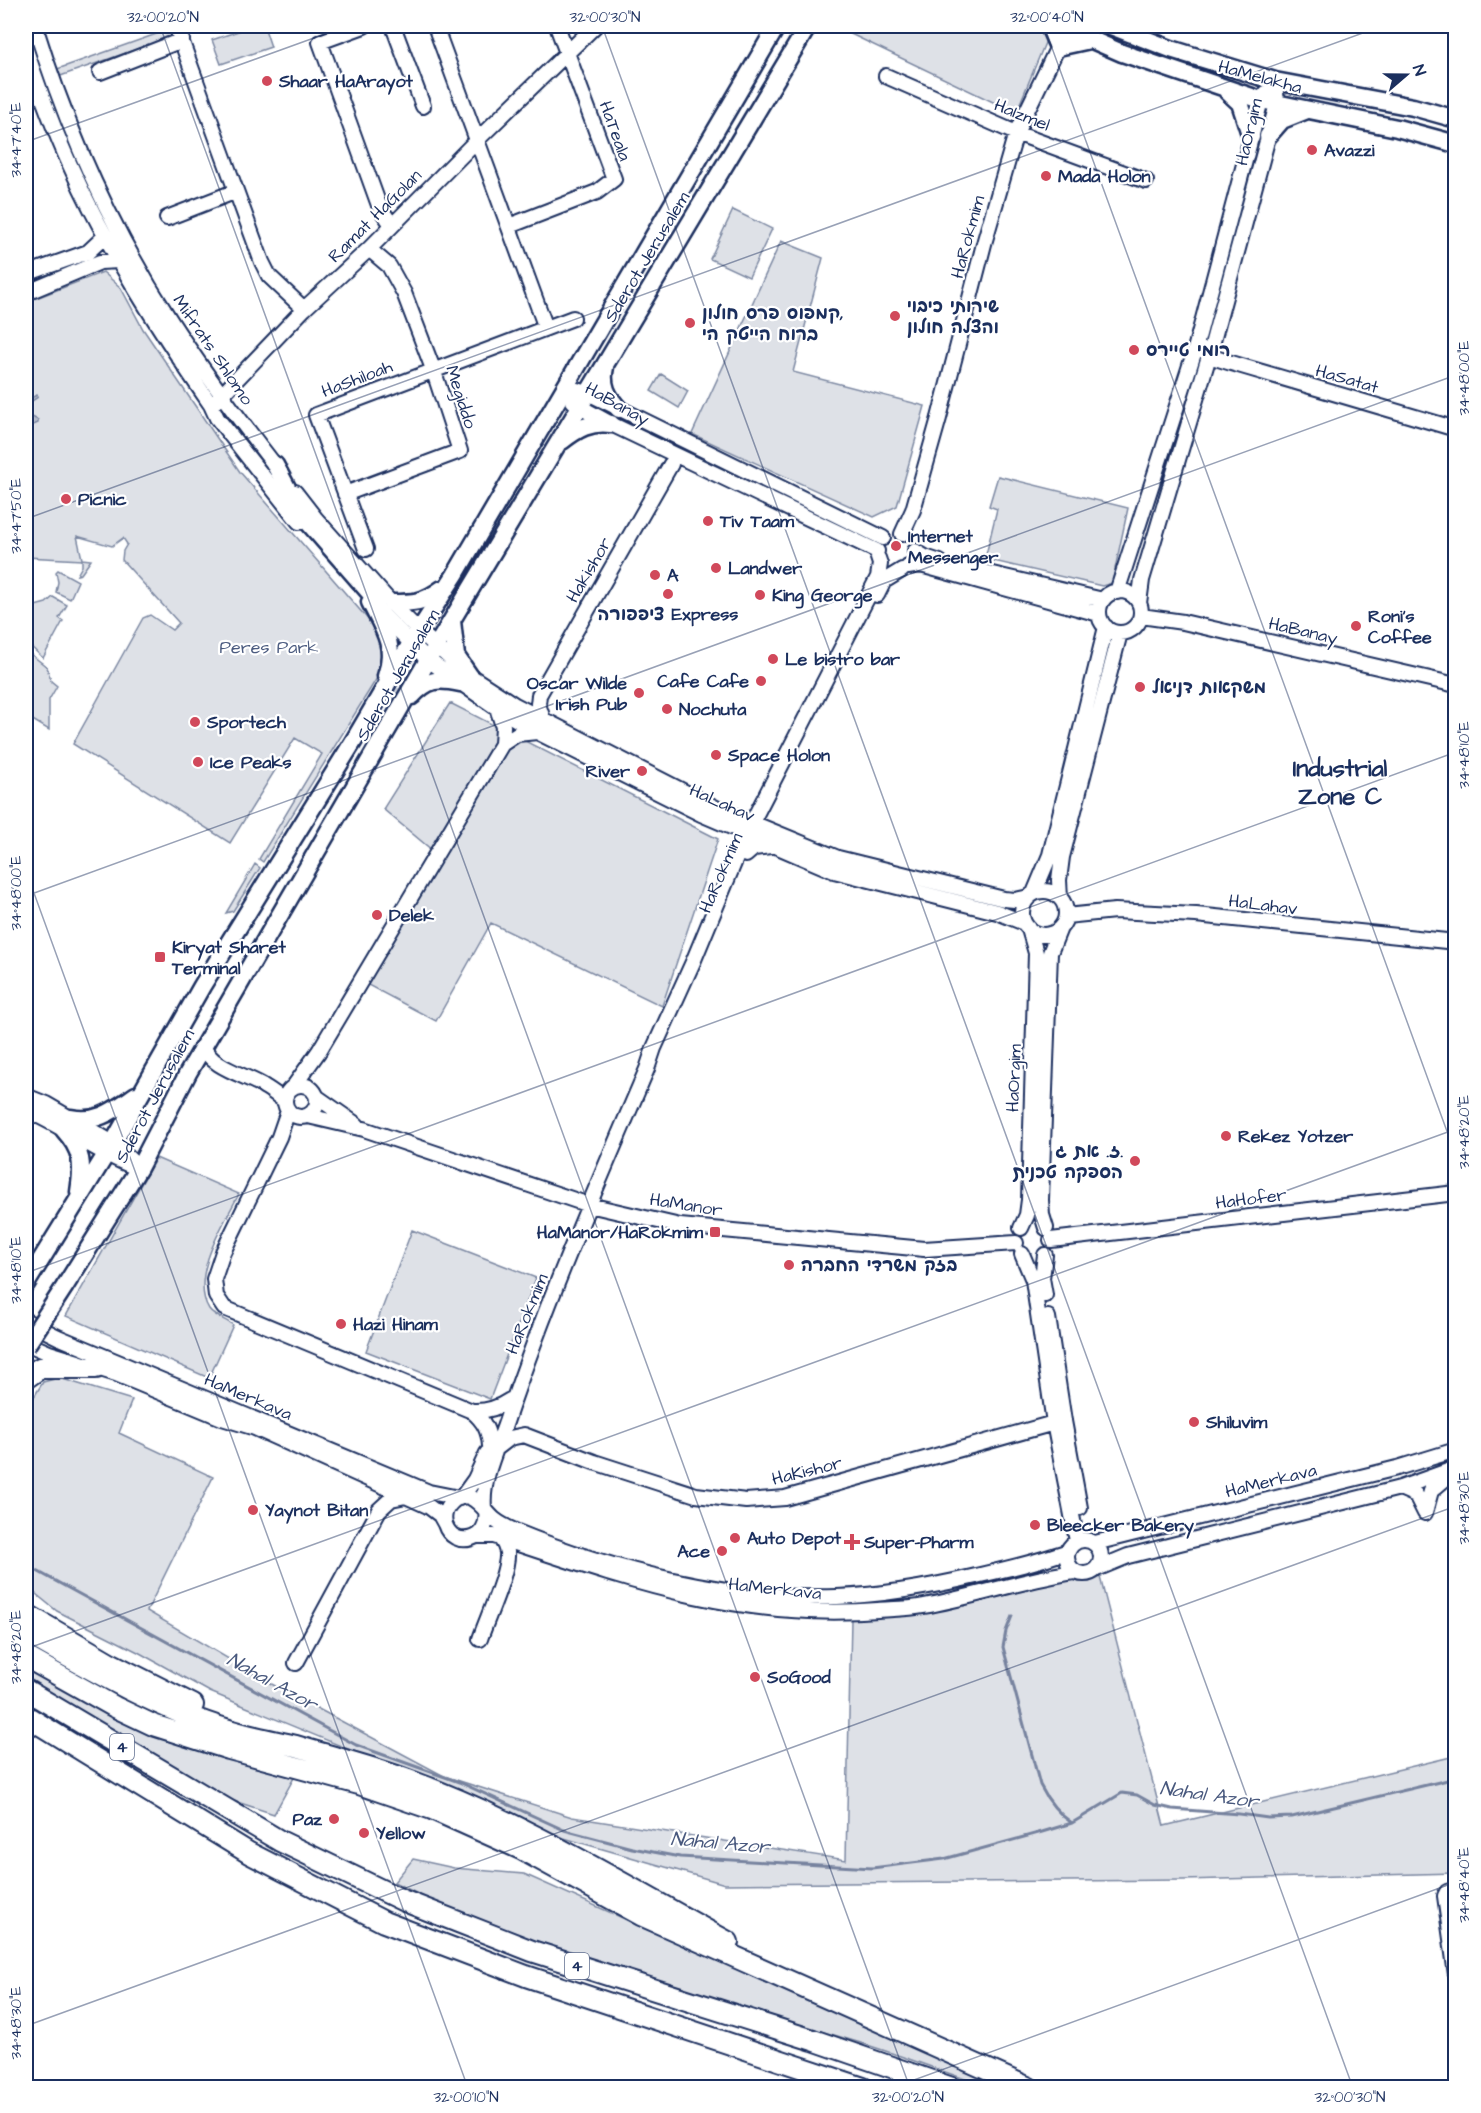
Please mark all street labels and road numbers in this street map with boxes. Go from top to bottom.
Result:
street label: HaMelakha [1215,54,1305,100]
street label: HaIzmel [990,92,1054,138]
street label: HaOrgim [1229,96,1270,168]
street label: HaTeala [593,98,637,164]
street label: Ramat HaGolan [323,164,427,268]
street label: Sderot Jerusalem [598,187,696,327]
street label: HaRokmim [945,193,991,281]
street label: Mifrats Shlomo [167,290,259,410]
street label: HaShiloah [318,354,396,404]
street label: HaSatat [1313,358,1382,400]
street label: Megiddo [438,362,483,432]
street label: HaBanay [580,376,654,433]
street label: Hakishor [560,533,618,607]
street label: Sderot Jerusalem [350,605,446,745]
street label: HaBanay [1266,611,1340,652]
street label: HaLahav [685,778,759,829]
street label: HaRokmim [693,829,749,917]
street label: HaLahav [1227,888,1299,922]
street label: Sderot Jerusalem [109,1025,201,1167]
street label: HaOrgim [1000,1044,1029,1112]
street label: HaHofer [1214,1182,1288,1216]
street label: HaManor [648,1187,724,1223]
street label: HaRokmim [500,1270,554,1358]
street label: HaMerkava [200,1367,296,1427]
street label: HaKishor [769,1450,845,1492]
street label: HaMerkava [1223,1458,1319,1504]
street label: HaMerkava [727,1572,823,1606]
road number: 4 [110,1734,134,1760]
road number: 4 [565,1953,589,1979]

